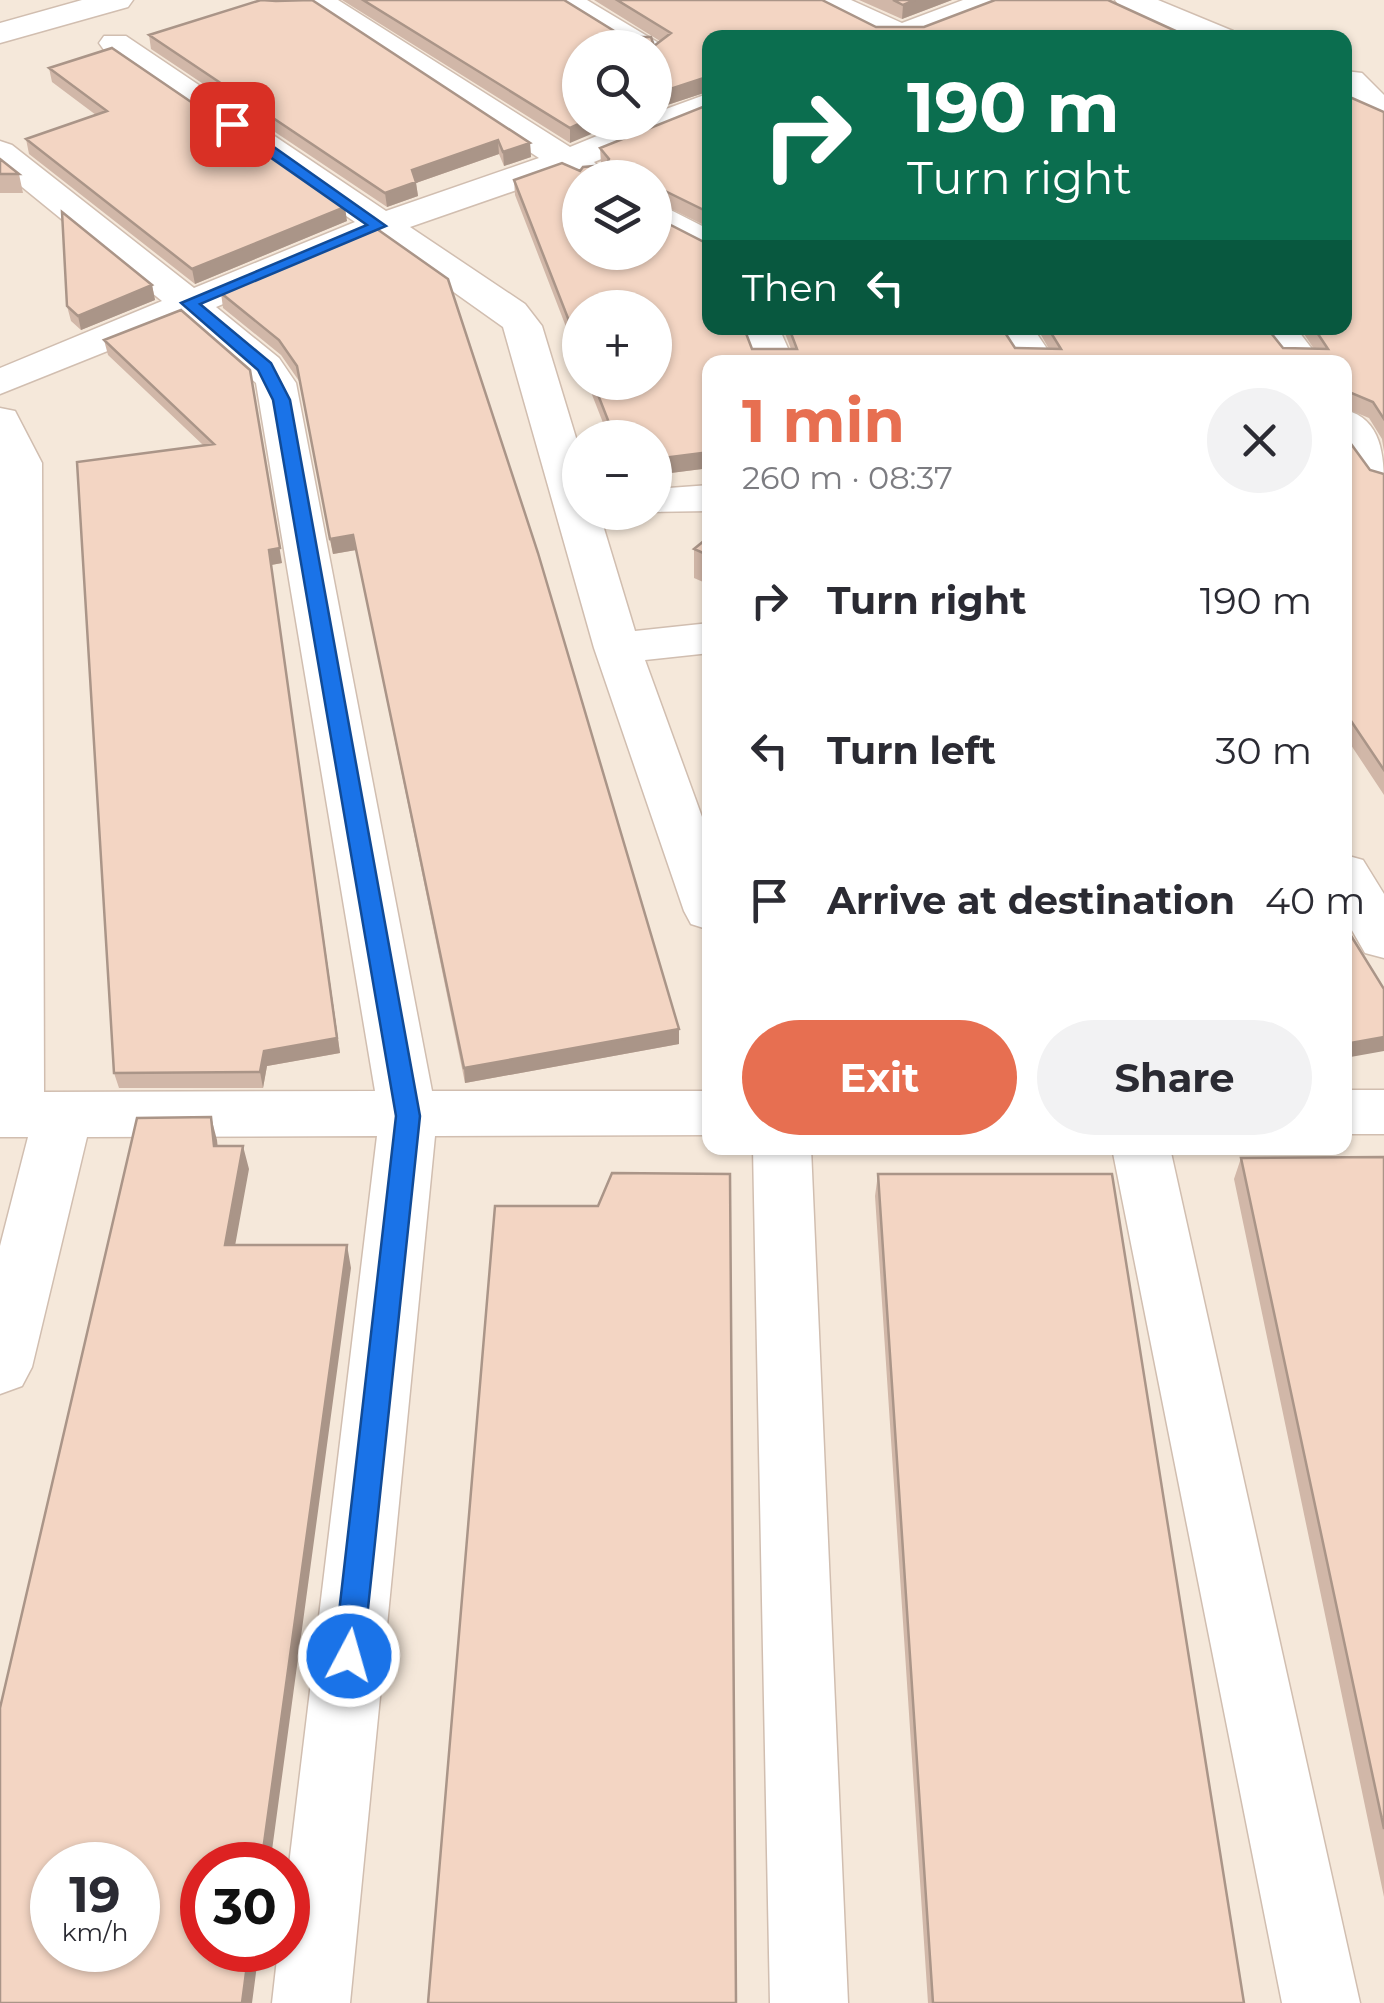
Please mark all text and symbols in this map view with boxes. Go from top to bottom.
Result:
map controls [562,30,672,530]
button: search [562,30,672,140]
text: 190 m [907,64,1120,150]
icon: right [742,70,872,200]
pin [190,82,275,167]
icon: arrive [205,97,260,152]
text: Turn right [907,150,1132,205]
button: layers [562,160,672,270]
icon: left [858,260,913,315]
text: Then [742,264,838,311]
button: + [562,290,672,400]
text: 1 min [742,384,905,457]
button: close [1207,388,1312,493]
button: − [562,420,672,530]
text: 260 m · 08:37 [742,458,953,497]
icon: right [742,573,797,628]
text: Turn right [827,577,1026,624]
text: 190 m [1200,577,1312,624]
icon: left [742,723,797,778]
text: Turn left [827,727,996,774]
text: 30 m [1215,727,1312,774]
icon: arrive [742,873,797,928]
text: Arrive at destination [827,877,1235,924]
text: 40 m [1265,877,1365,924]
button: Exit [742,1020,1017,1135]
button: Share [1037,1020,1312,1135]
position arrow [297,1604,401,1708]
speed limit sign: 30 [180,1842,310,1972]
text: 19 [69,1864,121,1925]
text: km/h [62,1917,128,1947]

